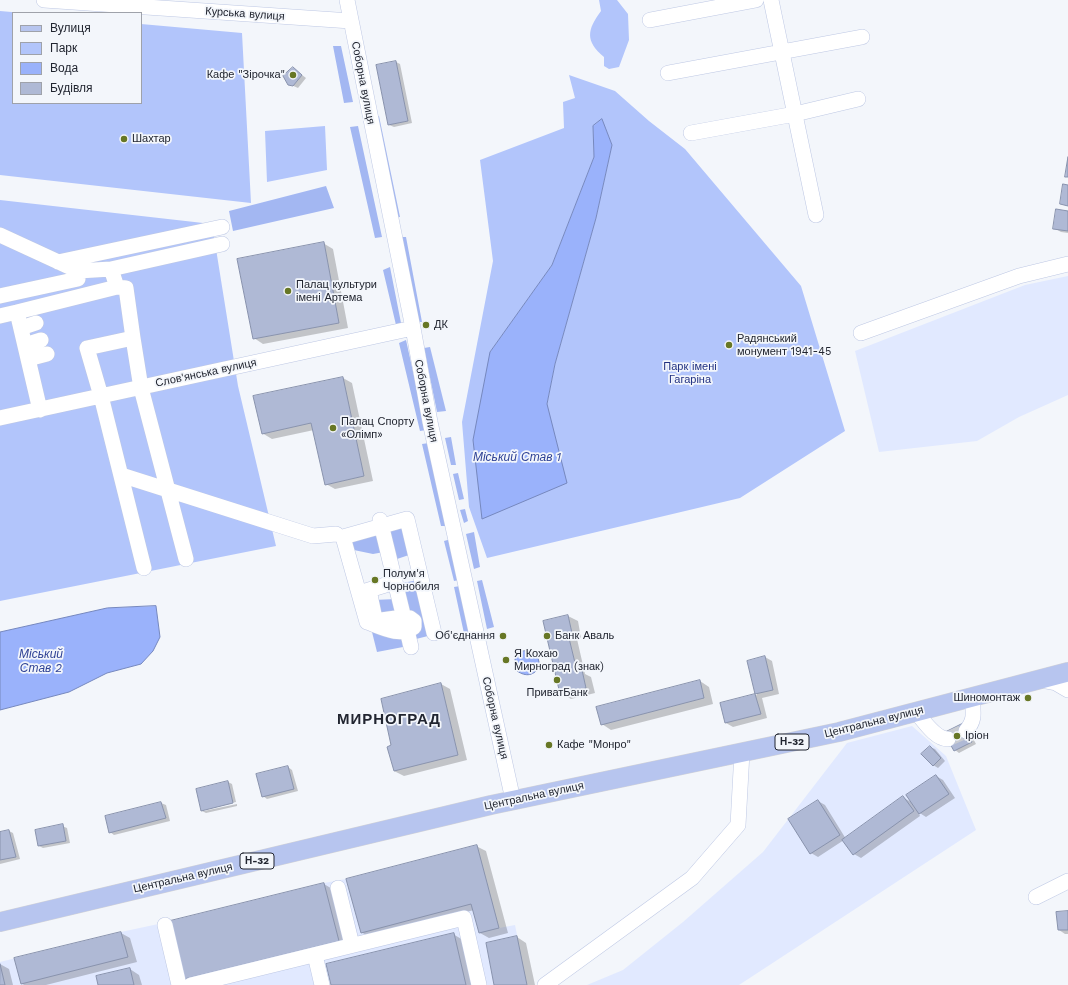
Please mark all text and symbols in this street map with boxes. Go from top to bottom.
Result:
street label: Курська вулиця [205,5,285,23]
legend [12,12,142,104]
text: Вулиця [50,21,91,35]
street label: Соборна вулиця [348,40,378,126]
text: Парк [50,41,77,55]
text: Вода [50,61,78,75]
place label: Кафе "Зірочка" [207,68,285,82]
marker: Кафе "Зірочка" [288,70,298,80]
text: Будівля [50,81,92,95]
place label: Шахтар [132,132,171,146]
marker: Шахтар [119,134,129,144]
place label: Палац культури імені Артема [296,278,377,304]
marker: Палац культури імені Артема [283,286,293,296]
place label: ДК [434,318,448,332]
marker: ДК [421,320,431,330]
place label: Радянський монумент 1941-45 [737,332,831,358]
marker: Радянський монумент 1941-45 [724,340,734,350]
street label: Слов'янська вулиця [154,356,258,390]
street label: Соборна вулиця [411,358,441,444]
park label: Парк імені Гагаріна [663,360,717,386]
place label: Палац Спорту «Олімп» [341,415,414,441]
marker: Палац Спорту «Олімп» [328,423,338,433]
water label: Міський Став 1 [473,450,561,464]
place label: Полум'я Чорнобиля [383,567,440,593]
marker: Полум'я Чорнобиля [370,575,380,585]
place label: Об'єднання [435,629,495,643]
place label: Банк Аваль [555,629,614,643]
marker: Об'єднання [498,631,508,641]
marker: Банк Аваль [542,631,552,641]
water label: Міський Став 2 [19,647,63,675]
place label: Я Кохаю Мирноград (знак) [514,647,604,673]
marker: Я Кохаю Мирноград (знак) [501,655,511,665]
street label: Соборна вулиця [479,675,511,761]
marker: ПриватБанк [552,675,562,685]
place label: ПриватБанк [526,686,588,700]
place label: Шиномонтаж [953,691,1020,705]
marker: Шиномонтаж [1023,693,1033,703]
street label: Центральна вулиця [823,703,925,741]
district label: МИРНОГРАД [337,711,441,729]
place label: Іріон [965,729,989,743]
marker: Іріон [952,731,962,741]
road number: Н-32 [775,734,809,750]
place label: Кафе "Монро" [557,738,631,752]
marker: Кафе "Монро" [544,740,554,750]
street label: Центральна вулиця [483,779,585,813]
road number: Н-32 [240,853,274,869]
street label: Центральна вулиця [132,860,234,896]

